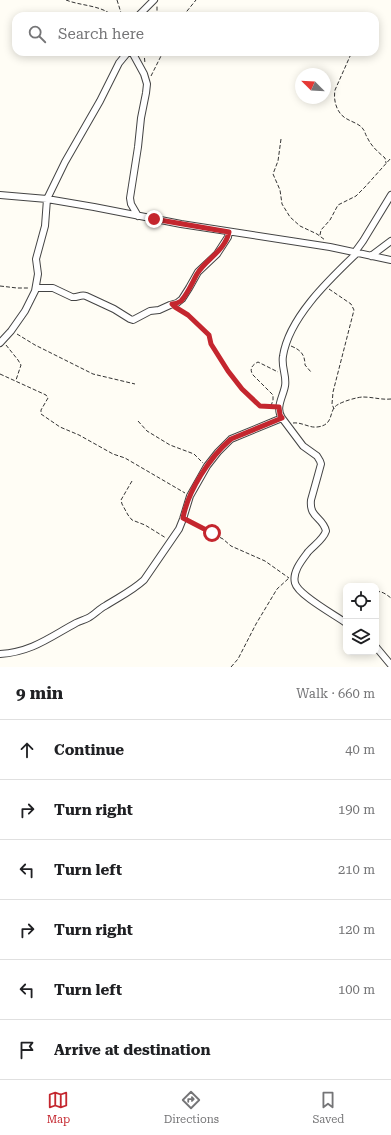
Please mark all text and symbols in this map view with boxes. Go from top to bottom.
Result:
search box [12,12,379,56]
icon: search [26,23,48,45]
text: Search here [58,25,144,43]
north arrow [295,68,331,104]
route end [145,210,163,228]
route start [203,524,221,542]
map controls [343,583,379,655]
button: locate [343,583,379,619]
button: layers [343,619,379,655]
text: 9 min [16,683,63,703]
text: Walk · 660 m [296,686,375,701]
icon: ahead [16,739,38,761]
text: Continue [54,741,124,759]
text: 40 m [345,742,375,757]
icon: right [16,799,38,821]
text: Turn right [54,801,133,819]
text: 190 m [338,802,375,817]
icon: left [16,859,38,881]
text: Turn left [54,861,122,879]
text: 210 m [338,862,375,877]
icon: right [16,919,38,941]
text: Turn right [54,921,133,939]
text: 120 m [338,922,375,937]
icon: left [16,979,38,1001]
text: Turn left [54,981,122,999]
text: 100 m [338,982,375,997]
icon: arrive [16,1039,38,1061]
text: Arrive at destination [54,1041,210,1059]
tab: Map [47,1089,70,1126]
tab: Directions [164,1089,219,1126]
tab: Saved [312,1089,344,1126]

